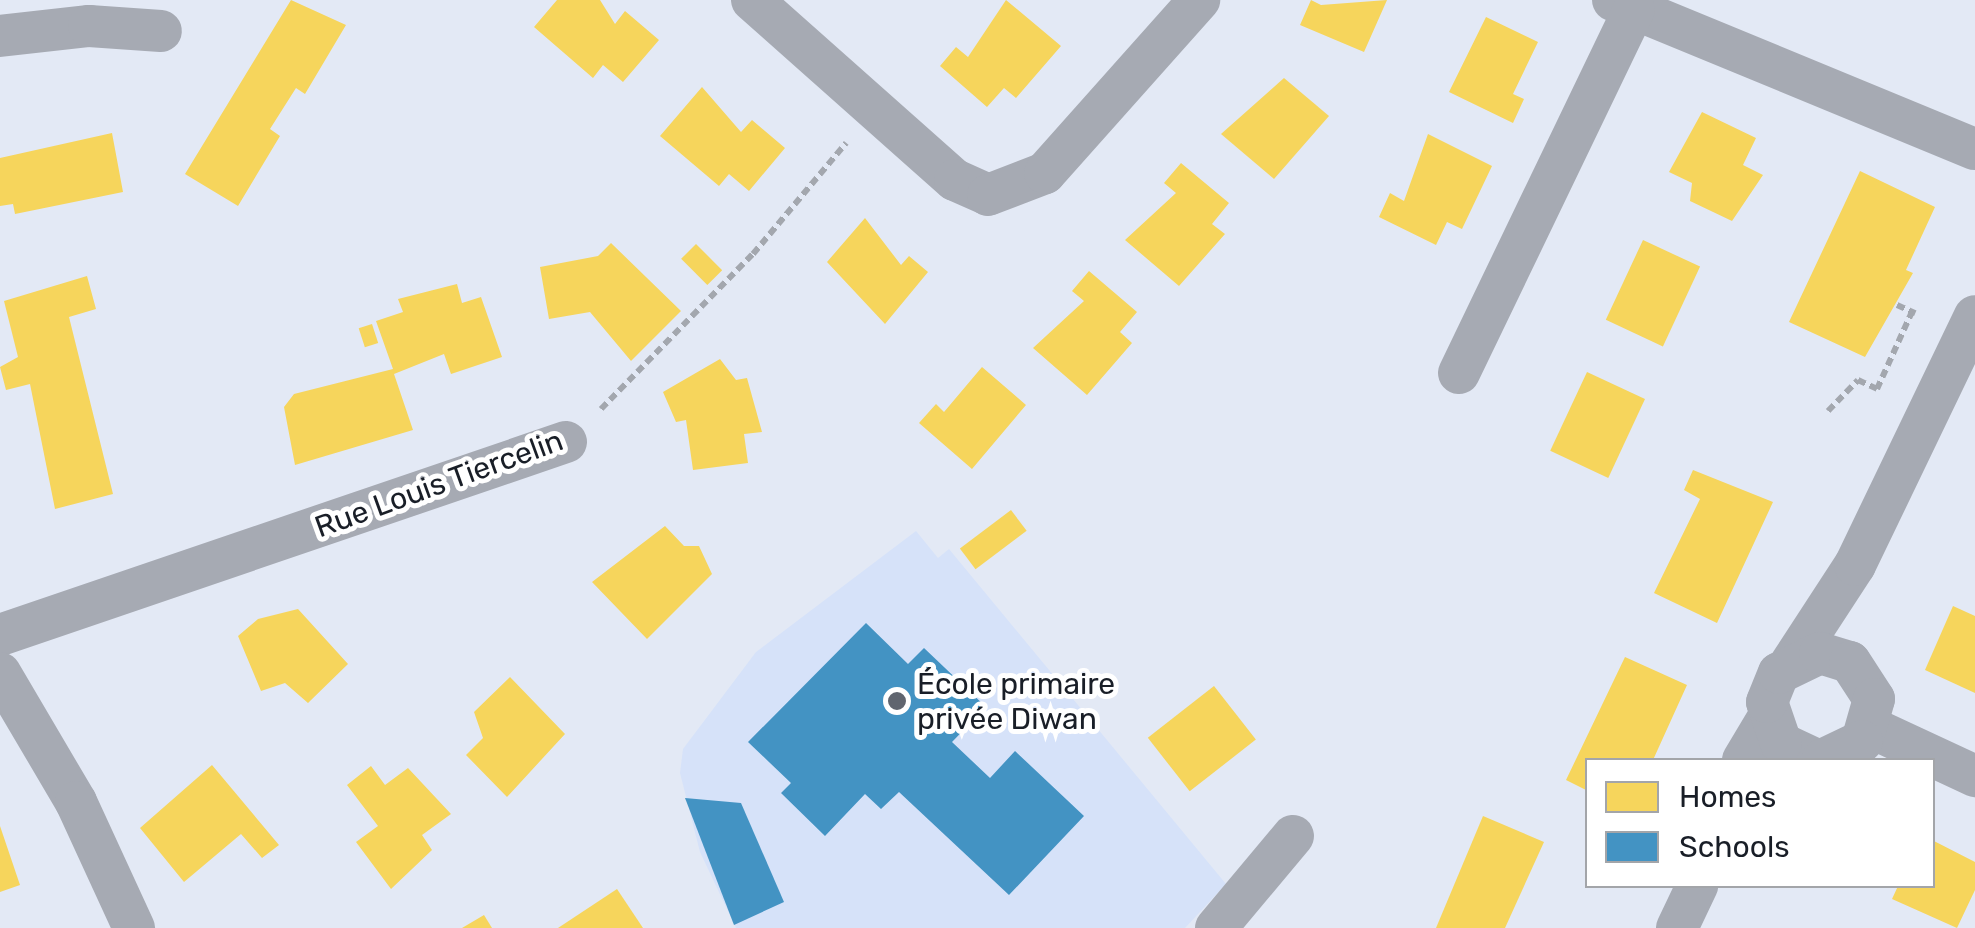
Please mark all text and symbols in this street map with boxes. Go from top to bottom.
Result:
street label: Rue Louis Tiercelin [310,422,568,546]
place label: École primaire privée Diwan [917,666,1115,736]
marker: École primaire privée Diwan [886,690,908,712]
legend [1585,758,1935,888]
text: Homes [1679,779,1776,815]
text: Schools [1679,829,1790,865]

